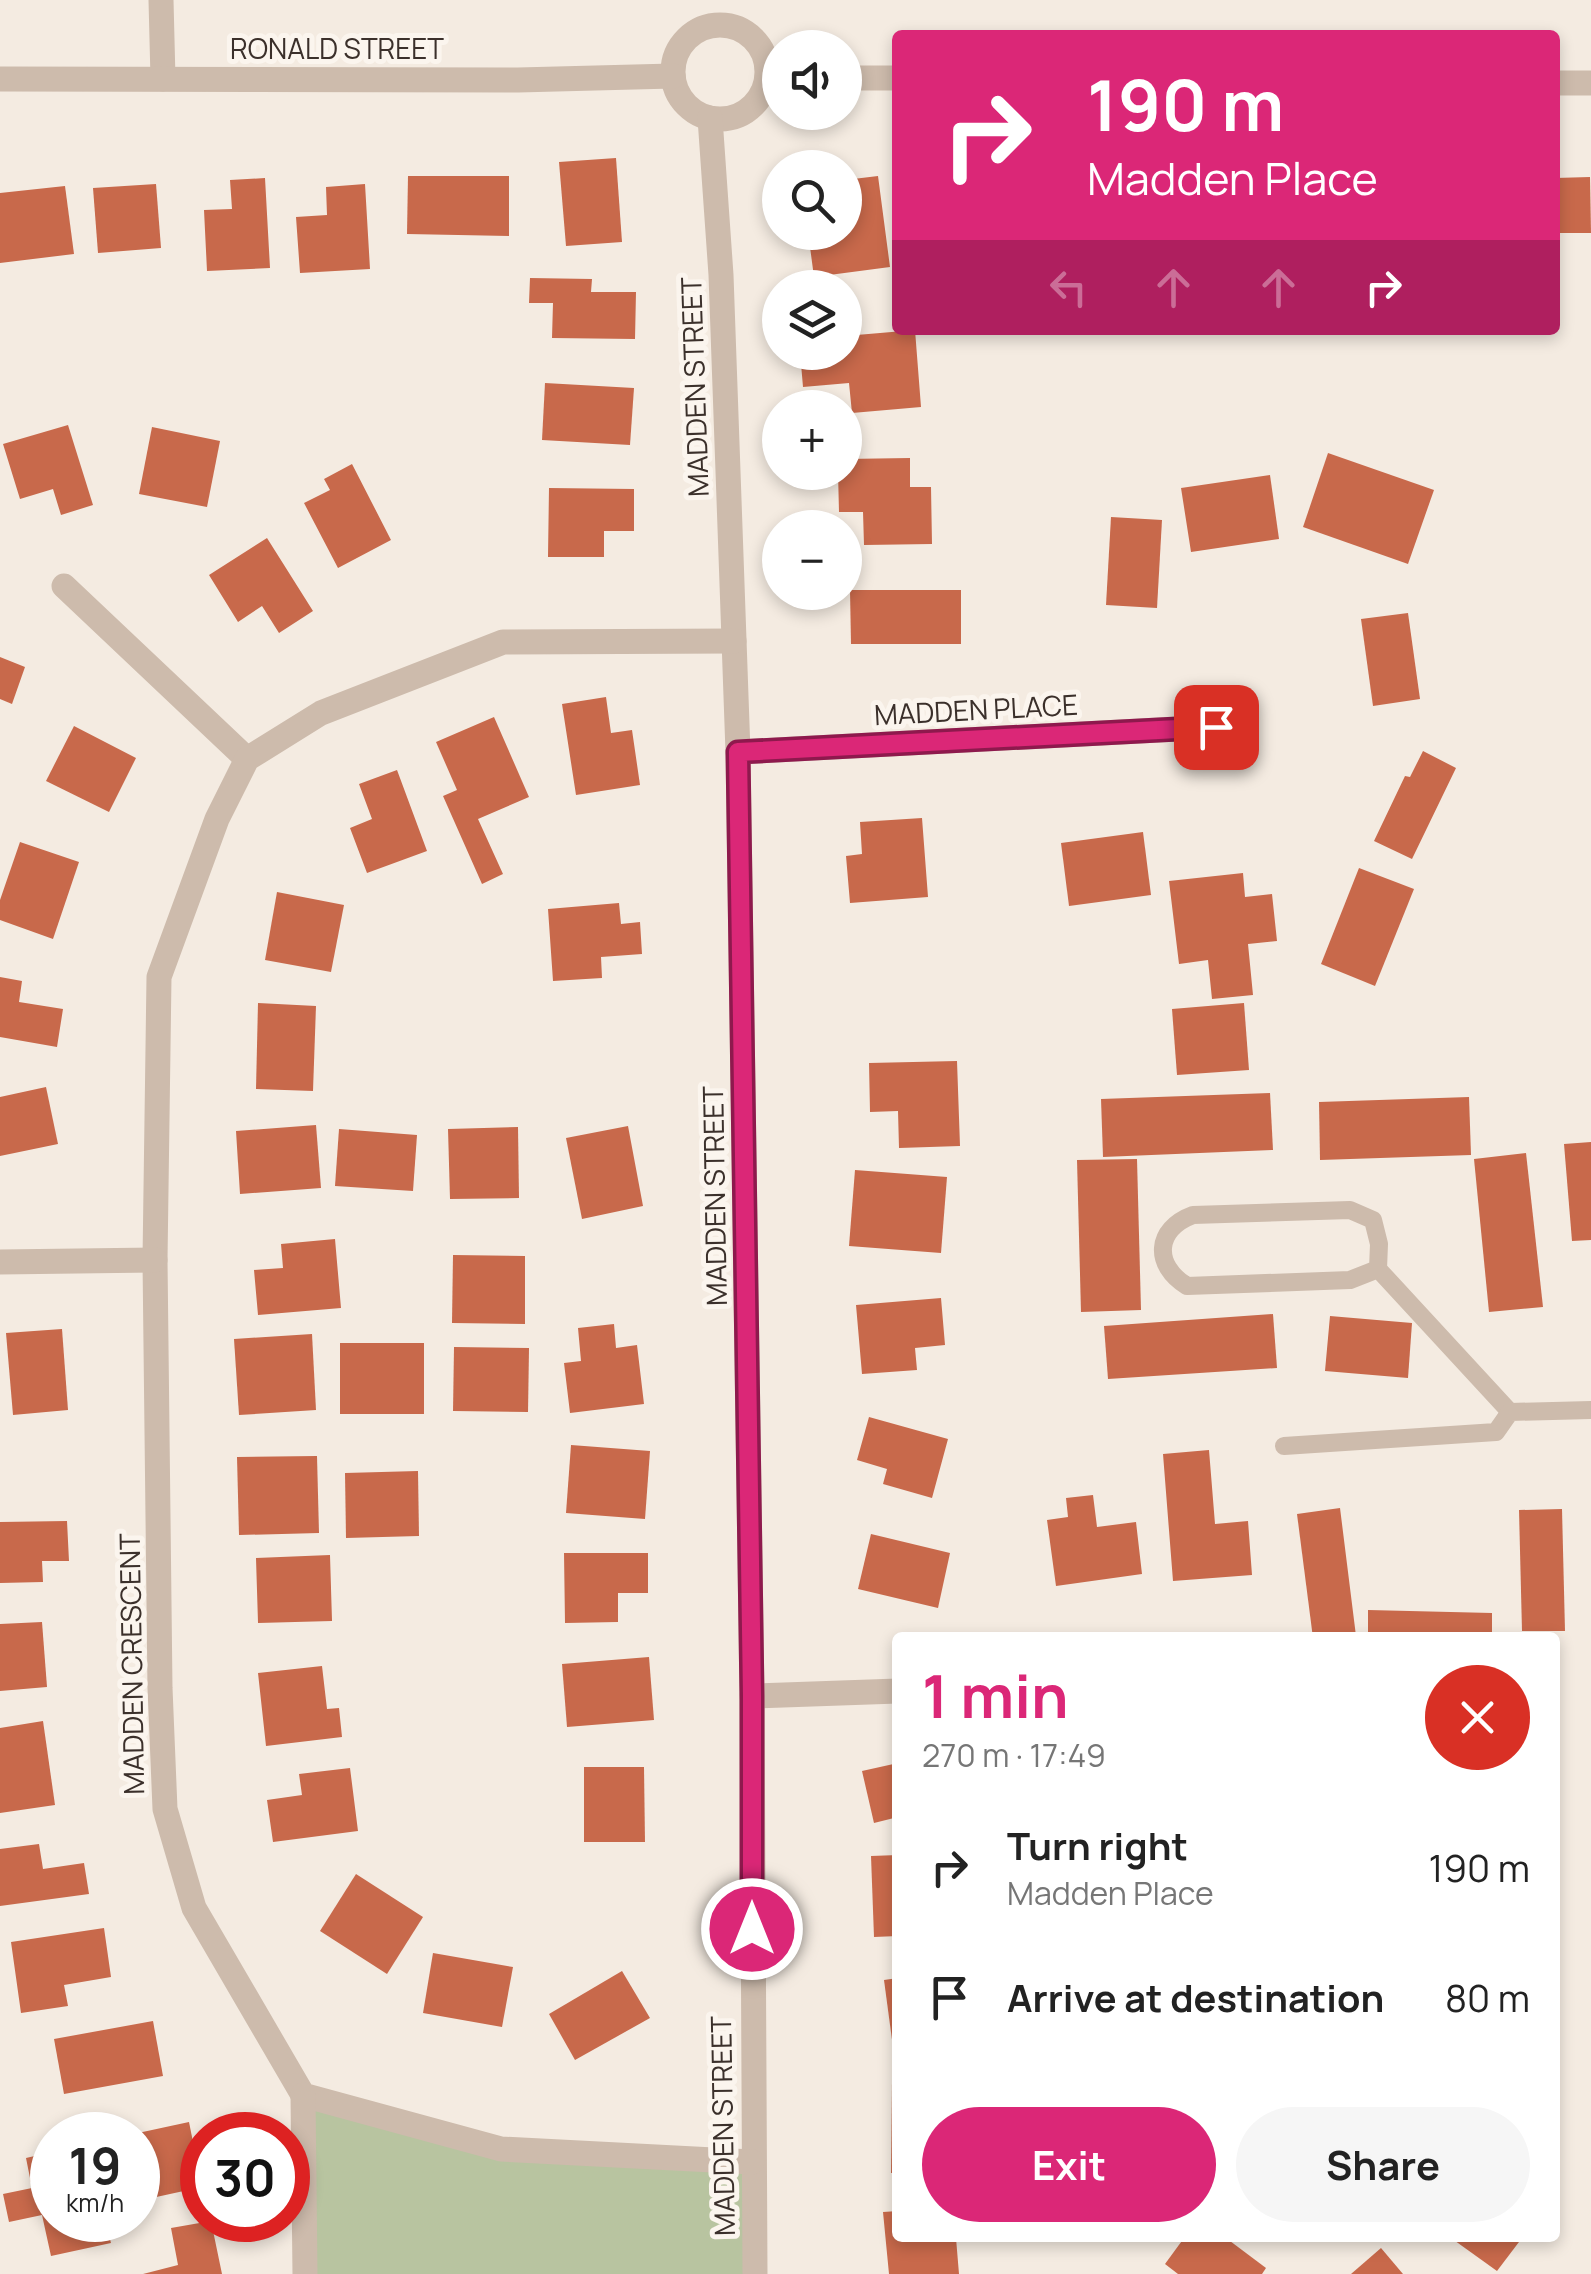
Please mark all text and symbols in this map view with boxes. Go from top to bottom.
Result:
street label: RONALD STREET [230,29,444,67]
map controls [762,30,862,610]
button: sound [762,30,862,130]
text: 190 m [1087,56,1284,152]
icon: right [922,70,1052,200]
text: Madden Place [1087,147,1378,209]
button: search [762,150,862,250]
icon: left [1041,260,1096,315]
icon: ahead [1146,260,1201,315]
icon: ahead [1251,260,1306,315]
icon: right [1356,260,1411,315]
button: layers [762,270,862,370]
street label: MADDEN STREET [671,276,717,498]
button: + [762,390,862,490]
button: − [762,510,862,610]
street label: MADDEN PLACE [873,685,1079,733]
pin [1174,685,1259,770]
icon: arrive [1189,700,1244,755]
street label: MADDEN STREET [693,1085,735,1306]
street label: MADDEN CRESCENT [110,1533,152,1795]
text: 1 min [922,1654,1069,1736]
button: close [1425,1665,1530,1770]
text: 270 m · 17:49 [922,1733,1106,1777]
text: Turn right [1007,1819,1188,1871]
icon: right [922,1840,977,1895]
text: 190 m [1429,1841,1530,1893]
text: Madden Place [1007,1871,1214,1915]
position arrow [700,1877,804,1981]
icon: arrive [922,1970,977,2025]
text: Arrive at destination [1007,1971,1384,2023]
text: 80 m [1445,1971,1530,2023]
street label: MADDEN STREET [701,2015,743,2236]
button: Exit [922,2107,1216,2222]
button: Share [1236,2107,1530,2222]
speed limit sign: 30 [180,2112,310,2242]
text: 19 [69,2131,121,2199]
text: km/h [66,2185,124,2220]

